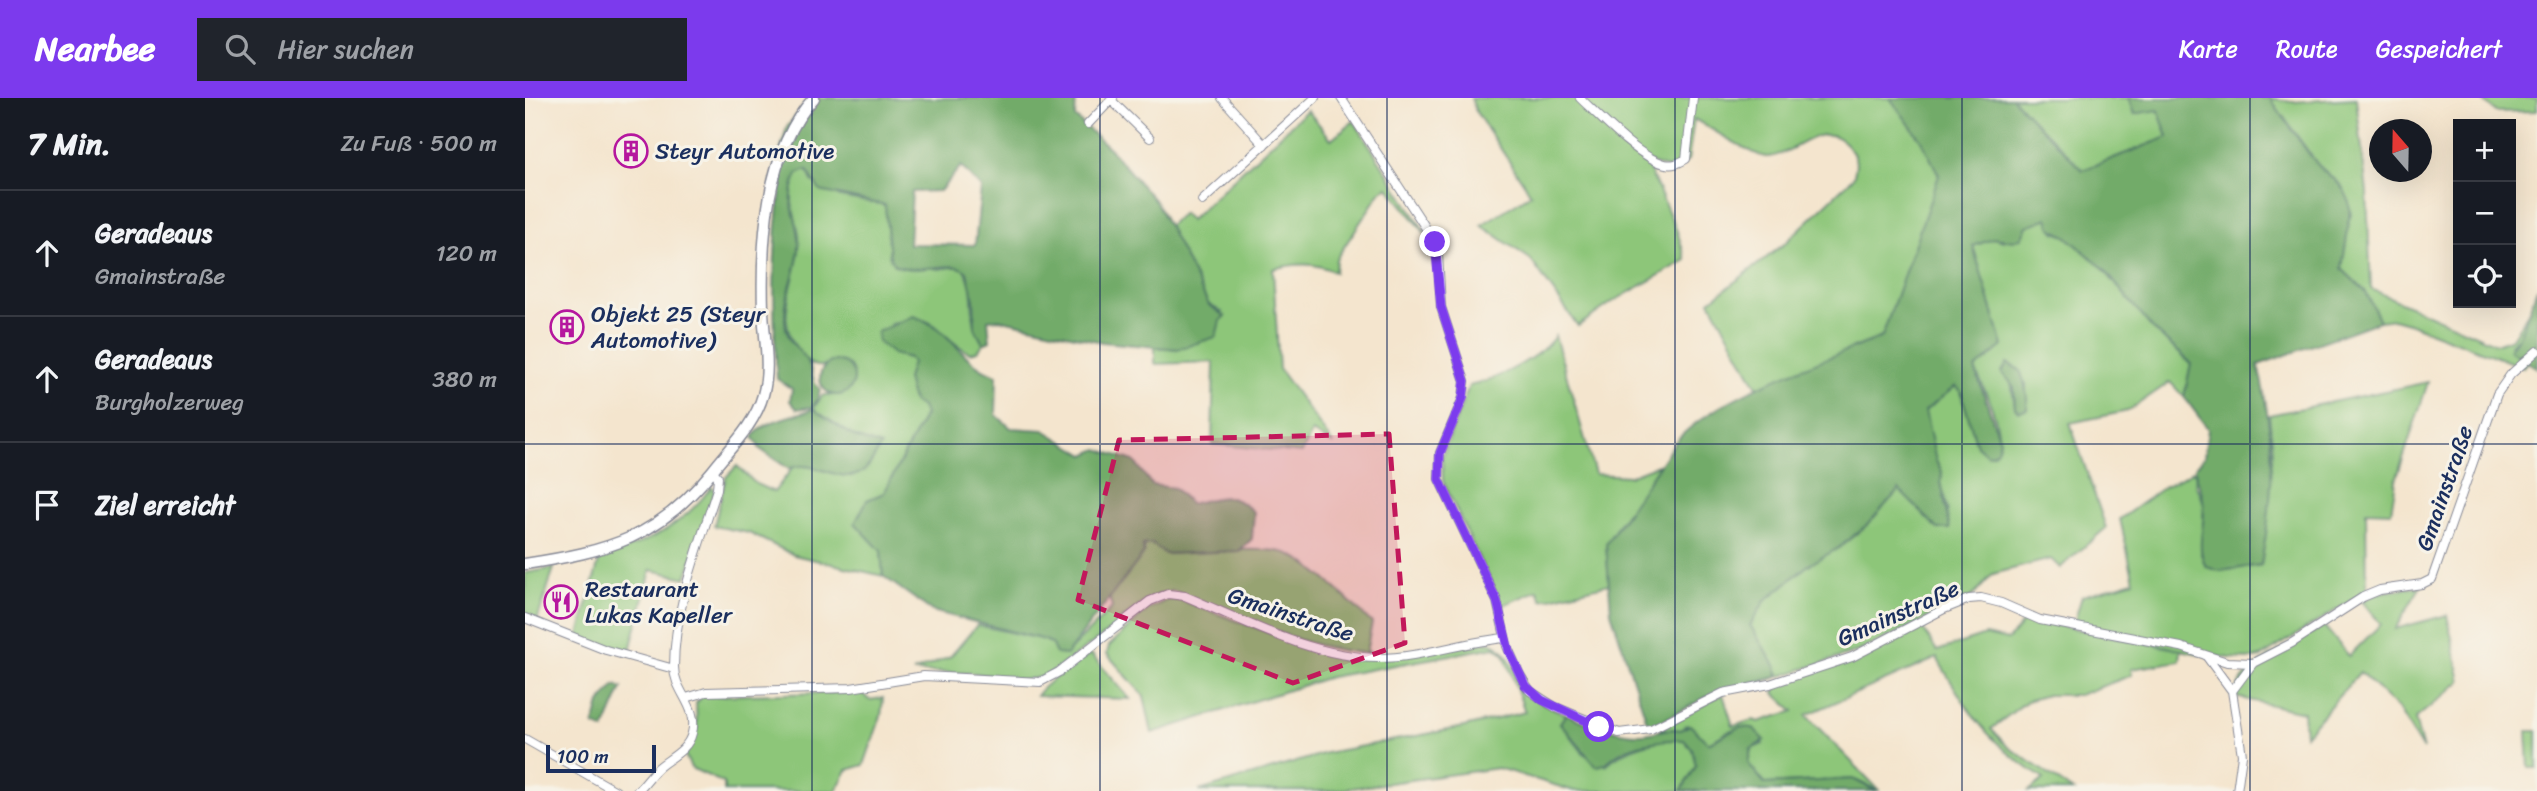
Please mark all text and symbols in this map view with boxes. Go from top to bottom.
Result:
search box [197,18,687,81]
text: Nearbee [35,20,155,78]
text: Hier suchen [277,26,414,72]
text: Karte [2179,28,2238,70]
text: Route [2276,28,2338,70]
text: Gespeichert [2376,28,2502,70]
icon: search [221,30,259,68]
text: 7 Min. [28,117,111,171]
north arrow [2369,119,2432,182]
map controls [2453,119,2516,308]
button: + [2453,119,2516,182]
text: Zu Fuß · 500 m [341,123,497,164]
place label: Steyr Automotive [655,131,834,172]
building icon: Steyr Automotive [612,132,650,170]
button: − [2453,182,2516,245]
text: Geradeaus [95,210,212,256]
route end [1419,226,1450,257]
text: 120 m [436,233,497,274]
icon: ahead [28,234,66,272]
button: locate [2453,245,2516,308]
text: Gmainstraße [95,256,225,297]
place label: Objekt 25 (Steyr Automotive) [590,294,767,361]
building icon: Objekt 25 (Steyr Automotive) [548,308,586,346]
text: Geradeaus [95,336,212,382]
text: 380 m [432,359,497,400]
icon: ahead [28,360,66,398]
text: Burgholzerweg [95,382,244,423]
street label: Gmainstraße [2404,420,2485,557]
text: Ziel erreicht [95,482,235,528]
icon: arrive [28,486,66,524]
street label: Gmainstraße [1830,568,1966,659]
place label: Restaurant Lukas Kapeller [585,569,734,636]
street label: Gmainstraße [1222,575,1359,654]
restaurant icon: Restaurant Lukas Kapeller [542,583,580,621]
route start [1583,711,1614,742]
text: 100 m [557,740,609,773]
scale bar [546,742,656,774]

